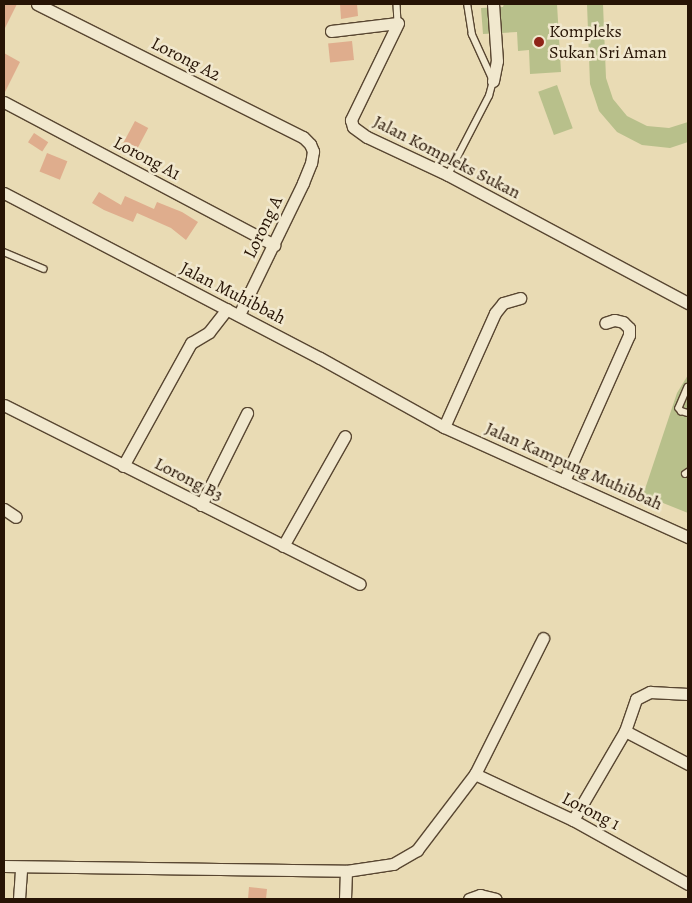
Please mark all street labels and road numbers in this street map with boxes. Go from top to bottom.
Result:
street label: Lorong A2 [148,32,224,86]
street label: Jalan Kompleks Sukan [370,110,524,204]
street label: Lorong A1 [110,131,184,185]
street label: Lorong A [239,192,287,262]
street label: Jalan Muhibbah [177,257,289,329]
street label: Jalan Kampung Muhibbah [482,417,666,515]
street label: Lorong B3 [151,452,227,506]
street label: Lorong 1 [558,787,624,835]

